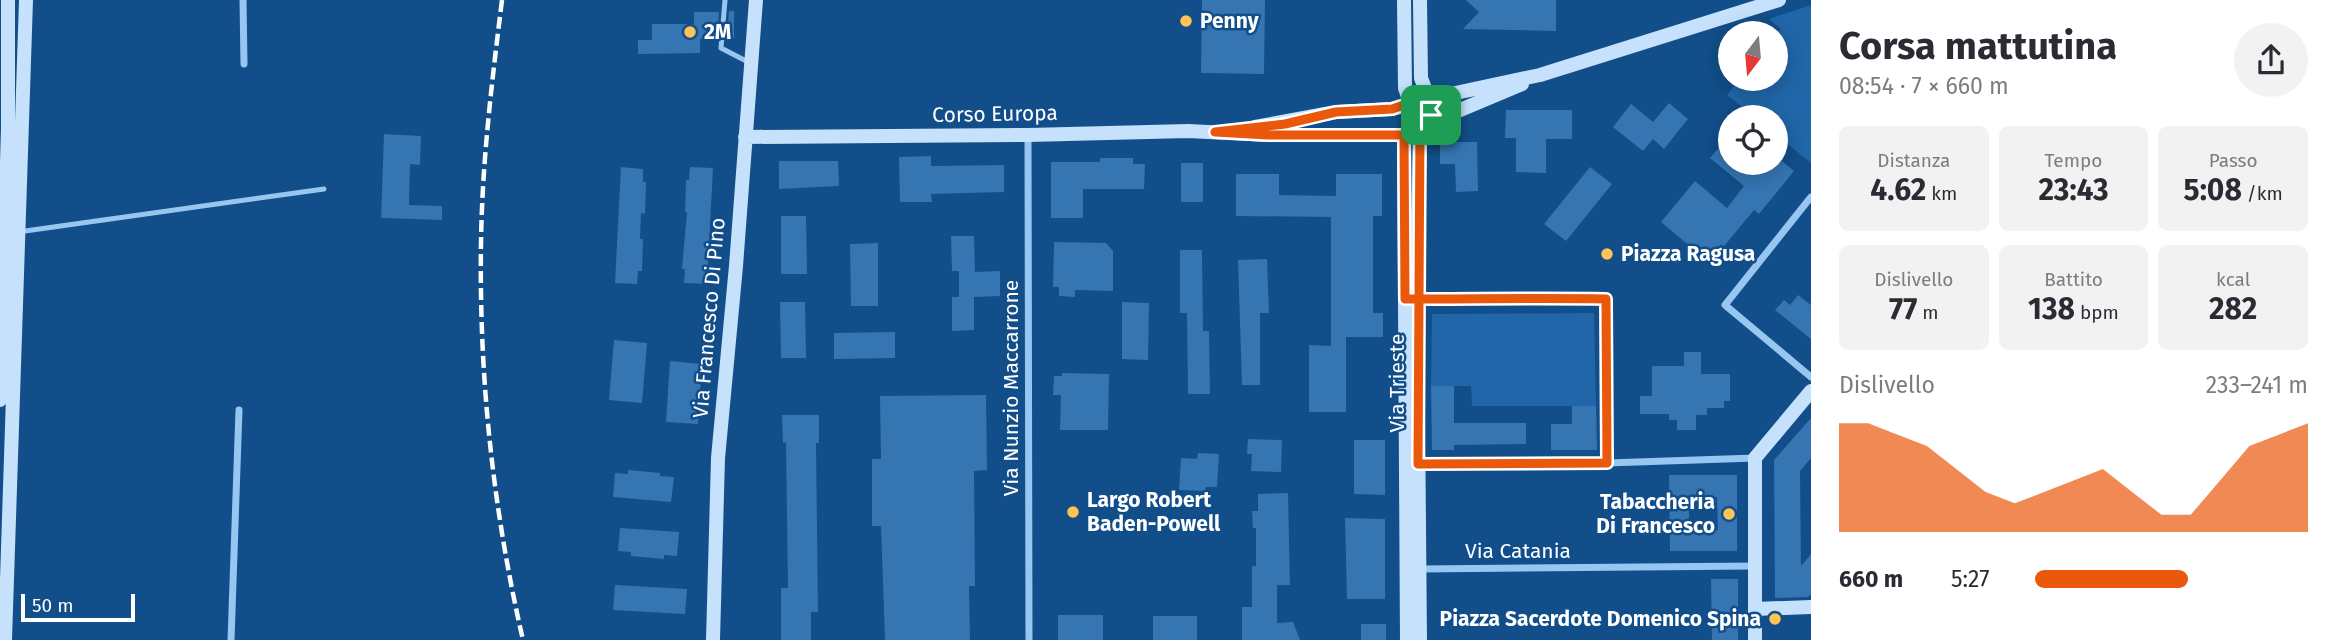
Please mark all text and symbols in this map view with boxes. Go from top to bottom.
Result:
place label: Penny [1200,8,1259,34]
marker: Penny [1178,13,1194,29]
place label: 2M [704,19,731,45]
north arrow [1718,21,1788,91]
map controls [1718,21,1788,175]
text: Corsa mattutina [1839,23,2117,69]
button: share [2234,23,2308,97]
marker: 2M [682,24,698,40]
text: 08:54 · 7 × 660 m [1839,72,2009,100]
pin [1401,85,1461,145]
icon: arrive [1412,96,1450,134]
street label: Corso Europa [932,100,1058,128]
button: locate [1718,105,1788,175]
text: Distanza [1877,149,1950,172]
text: Tempo [2045,149,2102,172]
text: Passo [2209,149,2258,172]
text: 4.62 [1870,172,1926,208]
text: 23:43 [2038,172,2109,208]
text: 5:08 [2184,172,2242,208]
text: km [1926,182,1957,205]
text: /km [2242,182,2283,205]
street label: Via Francesco Di Pino [687,217,731,419]
place label: Piazza Ragusa [1621,241,1755,267]
marker: Piazza Ragusa [1599,246,1615,262]
text: Dislivello [1874,268,1953,291]
text: Battito [2044,268,2103,291]
text: kcal [2216,268,2250,291]
street label: Via Nunzio Maccarrone [998,280,1024,496]
text: 77 [1889,291,1917,327]
text: 138 [2028,291,2075,327]
text: 282 [2209,291,2257,327]
text: m [1917,301,1939,324]
text: bpm [2075,301,2119,324]
street label: Via Trieste [1384,334,1410,432]
text: Dislivello [1839,371,1935,399]
text: 233–241 m [2206,371,2308,399]
place label: Largo Robert Baden-Powell [1087,487,1221,537]
place label: Tabaccheria Di Francesco [1596,489,1715,539]
marker: Largo Robert Baden-Powell [1065,504,1081,520]
marker: Tabaccheria Di Francesco [1721,506,1737,522]
street label: Via Catania [1465,538,1571,564]
text: 660 m [1839,565,1903,593]
text: 5:27 [1951,565,1989,593]
scale bar [21,591,135,623]
text: 50 m [32,594,73,617]
place label: Piazza Sacerdote Domenico Spina [1440,606,1761,632]
marker: Piazza Sacerdote Domenico Spina [1767,611,1783,627]

